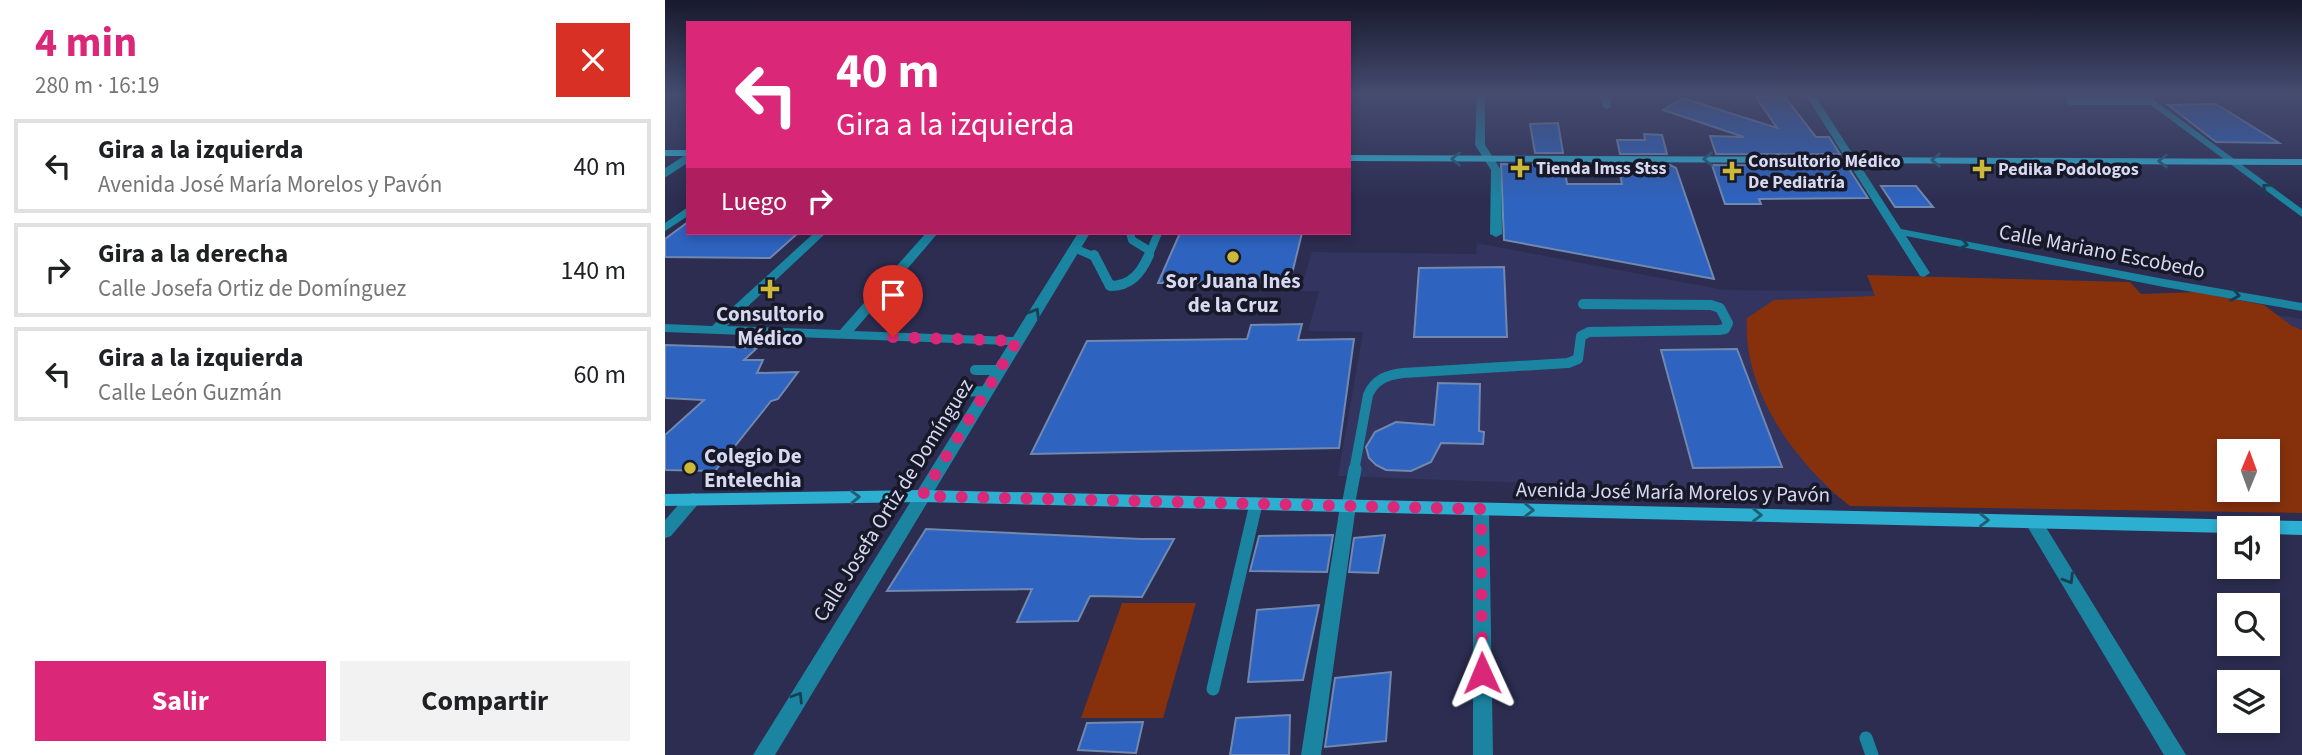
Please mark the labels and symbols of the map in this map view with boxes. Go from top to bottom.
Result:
place label: Consultorio Médico De Pediatría [1748,149,1901,195]
one-way arrow [1451,151,1461,167]
one-way arrow [1703,151,1713,167]
one-way arrow [1930,152,1941,168]
one-way arrow [2158,153,2168,169]
place label: Tienda Imss Stss [1536,156,1667,181]
place label: Pedika Podologos [1998,157,2139,182]
marker: Tienda Imss Stss [1510,158,1530,178]
marker: Pedika Podologos [1972,159,1992,179]
marker: Consultorio Médico De Pediatría [1722,161,1742,181]
one-way arrow [2262,183,2275,196]
street label: Calle Mariano Escobedo [1996,216,2208,286]
one-way arrow [1957,236,1969,251]
marker: Sor Juana Inés de la Cruz [1225,249,1241,265]
pin [863,265,923,337]
place label: Sor Juana Inés de la Cruz [1165,266,1301,320]
marker: Consultorio Médico [760,279,780,299]
one-way arrow [2229,287,2241,302]
place label: Consultorio Médico [716,299,824,353]
one-way arrow [1026,308,1039,321]
street label: Calle Josefa Ortiz de Domínguez [806,373,980,627]
north arrow [2217,439,2280,502]
place label: Colegio De Entelechia [704,441,802,495]
marker: Colegio De Entelechia [682,460,698,476]
street label: Avenida José María Morelos y Pavón [1516,474,1830,510]
one-way arrow [850,489,861,505]
one-way arrow [1524,503,1535,518]
one-way arrow [1752,507,1762,523]
one-way arrow [1979,512,1990,528]
one-way arrow [2061,572,2074,585]
position arrow [1445,636,1519,710]
one-way arrow [790,691,803,704]

